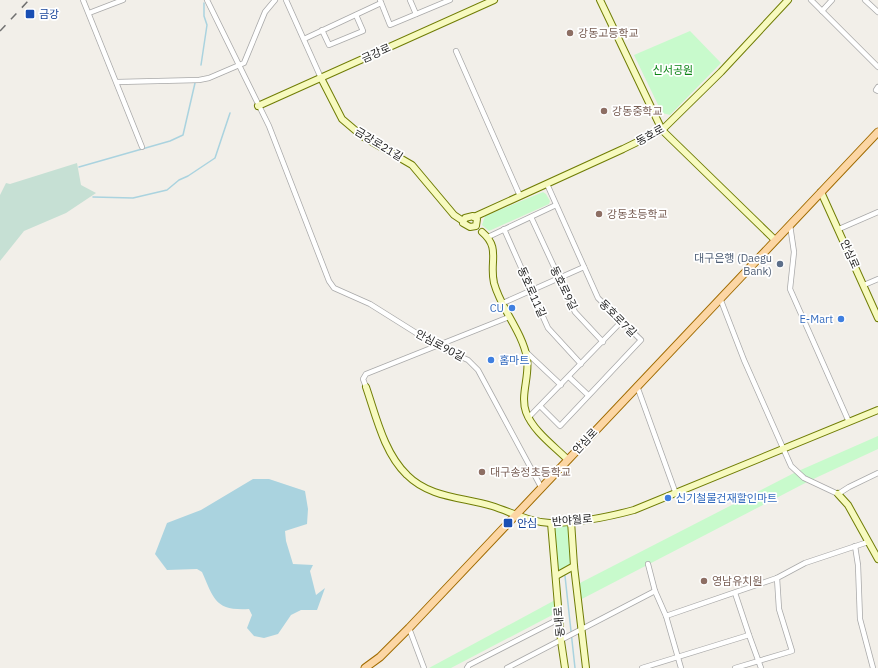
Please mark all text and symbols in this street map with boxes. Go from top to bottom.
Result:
place label: 금강 [39,7,59,21]
marker: 금강 [24,8,36,20]
place label: 강동고등학교 [578,26,639,40]
marker: 강동고등학교 [565,28,575,38]
street label: 금강로 [359,40,393,66]
park label: 신서공원 [653,63,693,77]
place label: 강동중학교 [612,104,663,118]
marker: 강동중학교 [599,106,609,116]
street label: 동호로 [633,122,667,148]
street label: 금강로21길 [352,124,406,164]
place label: 강동초등학교 [607,207,668,221]
marker: 강동초등학교 [594,209,604,219]
street label: 안심로 [837,237,863,271]
place label: 대구은행 (Daegu Bank) [694,251,772,278]
marker: 대구은행 (Daegu Bank) [775,259,785,269]
street label: 동호로9길 [547,264,581,312]
street label: 동호로11길 [515,265,549,319]
street label: 동호로7길 [596,296,640,340]
place label: CU [490,301,504,315]
marker: CU [507,303,517,313]
place label: E-Mart [799,312,833,326]
marker: E-Mart [836,314,846,324]
street label: 안심로90길 [413,326,467,364]
place label: 홈마트 [499,353,529,367]
marker: 홈마트 [486,355,496,365]
street label: 안심로 [570,425,600,457]
place label: 대구송정초등학교 [490,465,571,479]
marker: 대구송정초등학교 [477,467,487,477]
place label: 신기철물건재할인마트 [676,491,777,505]
marker: 신기철물건재할인마트 [663,493,673,503]
street label: 반야월로 [551,511,593,529]
place label: 안심 [517,516,537,530]
marker: 안심 [502,517,514,529]
place label: 영남유치원 [712,574,763,588]
marker: 영남유치원 [699,576,709,586]
street label: 동내로 [551,606,567,638]

